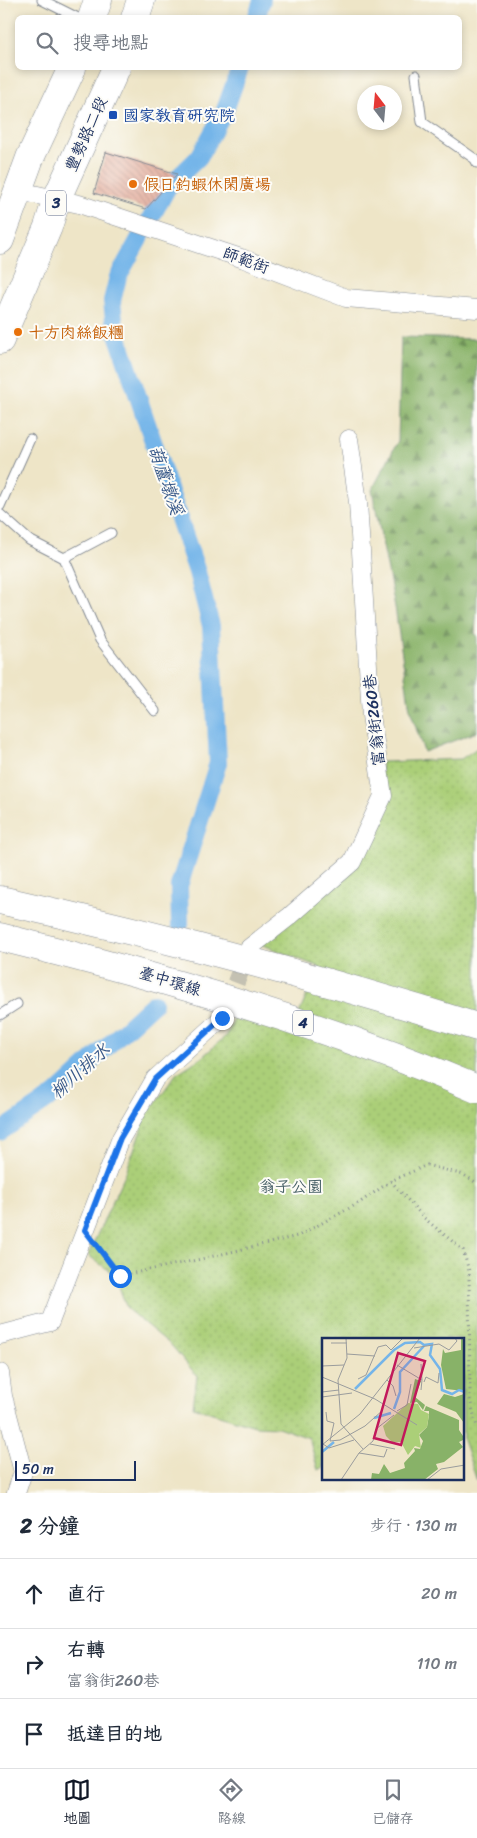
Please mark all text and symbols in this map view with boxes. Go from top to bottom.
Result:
search box [15,15,462,70]
text: 搜尋地點 [73,26,149,59]
icon: search [33,29,61,57]
north arrow [357,85,402,130]
street label: 豐勢路二段 [56,92,116,176]
place label: 國家教育研究院 [123,101,235,130]
marker: 國家教育研究院 [107,109,119,121]
place label: 假日釣蝦休閑廣場 [143,170,271,199]
marker: 假日釣蝦休閑廣場 [127,178,139,190]
road number: 3 [46,190,66,216]
street label: 師範街 [218,238,274,282]
place label: 十方肉絲飯糰 [28,318,124,347]
marker: 十方肉絲飯糰 [12,326,24,338]
water label: 葫蘆墩溪 [139,441,193,520]
street label: 富翁街260巷 [355,673,393,767]
street label: 臺中環線 [135,958,205,1004]
route end [211,1007,234,1030]
road number: 4 [293,1010,313,1036]
water label: 柳川排水 [43,1034,118,1107]
park label: 翁子公園 [259,1172,323,1201]
route start [109,1265,132,1288]
inset map [322,1338,464,1480]
text: 50 m [22,1457,54,1482]
scale bar [15,1458,136,1481]
text: 2 分鐘 [20,1507,80,1545]
text: 步行 · 130 m [370,1511,457,1540]
text: 直行 [67,1577,105,1610]
text: 20 m [421,1579,457,1608]
icon: ahead [20,1580,48,1608]
text: 右轉 [67,1633,105,1666]
text: 110 m [417,1649,457,1678]
icon: right [20,1650,48,1678]
text: 富翁街260巷 [67,1666,159,1695]
text: 抵達目的地 [67,1717,162,1750]
icon: arrive [20,1720,48,1748]
tab: 地圖 [63,1776,91,1831]
tab: 路線 [217,1776,245,1831]
tab: 已儲存 [372,1776,414,1831]

